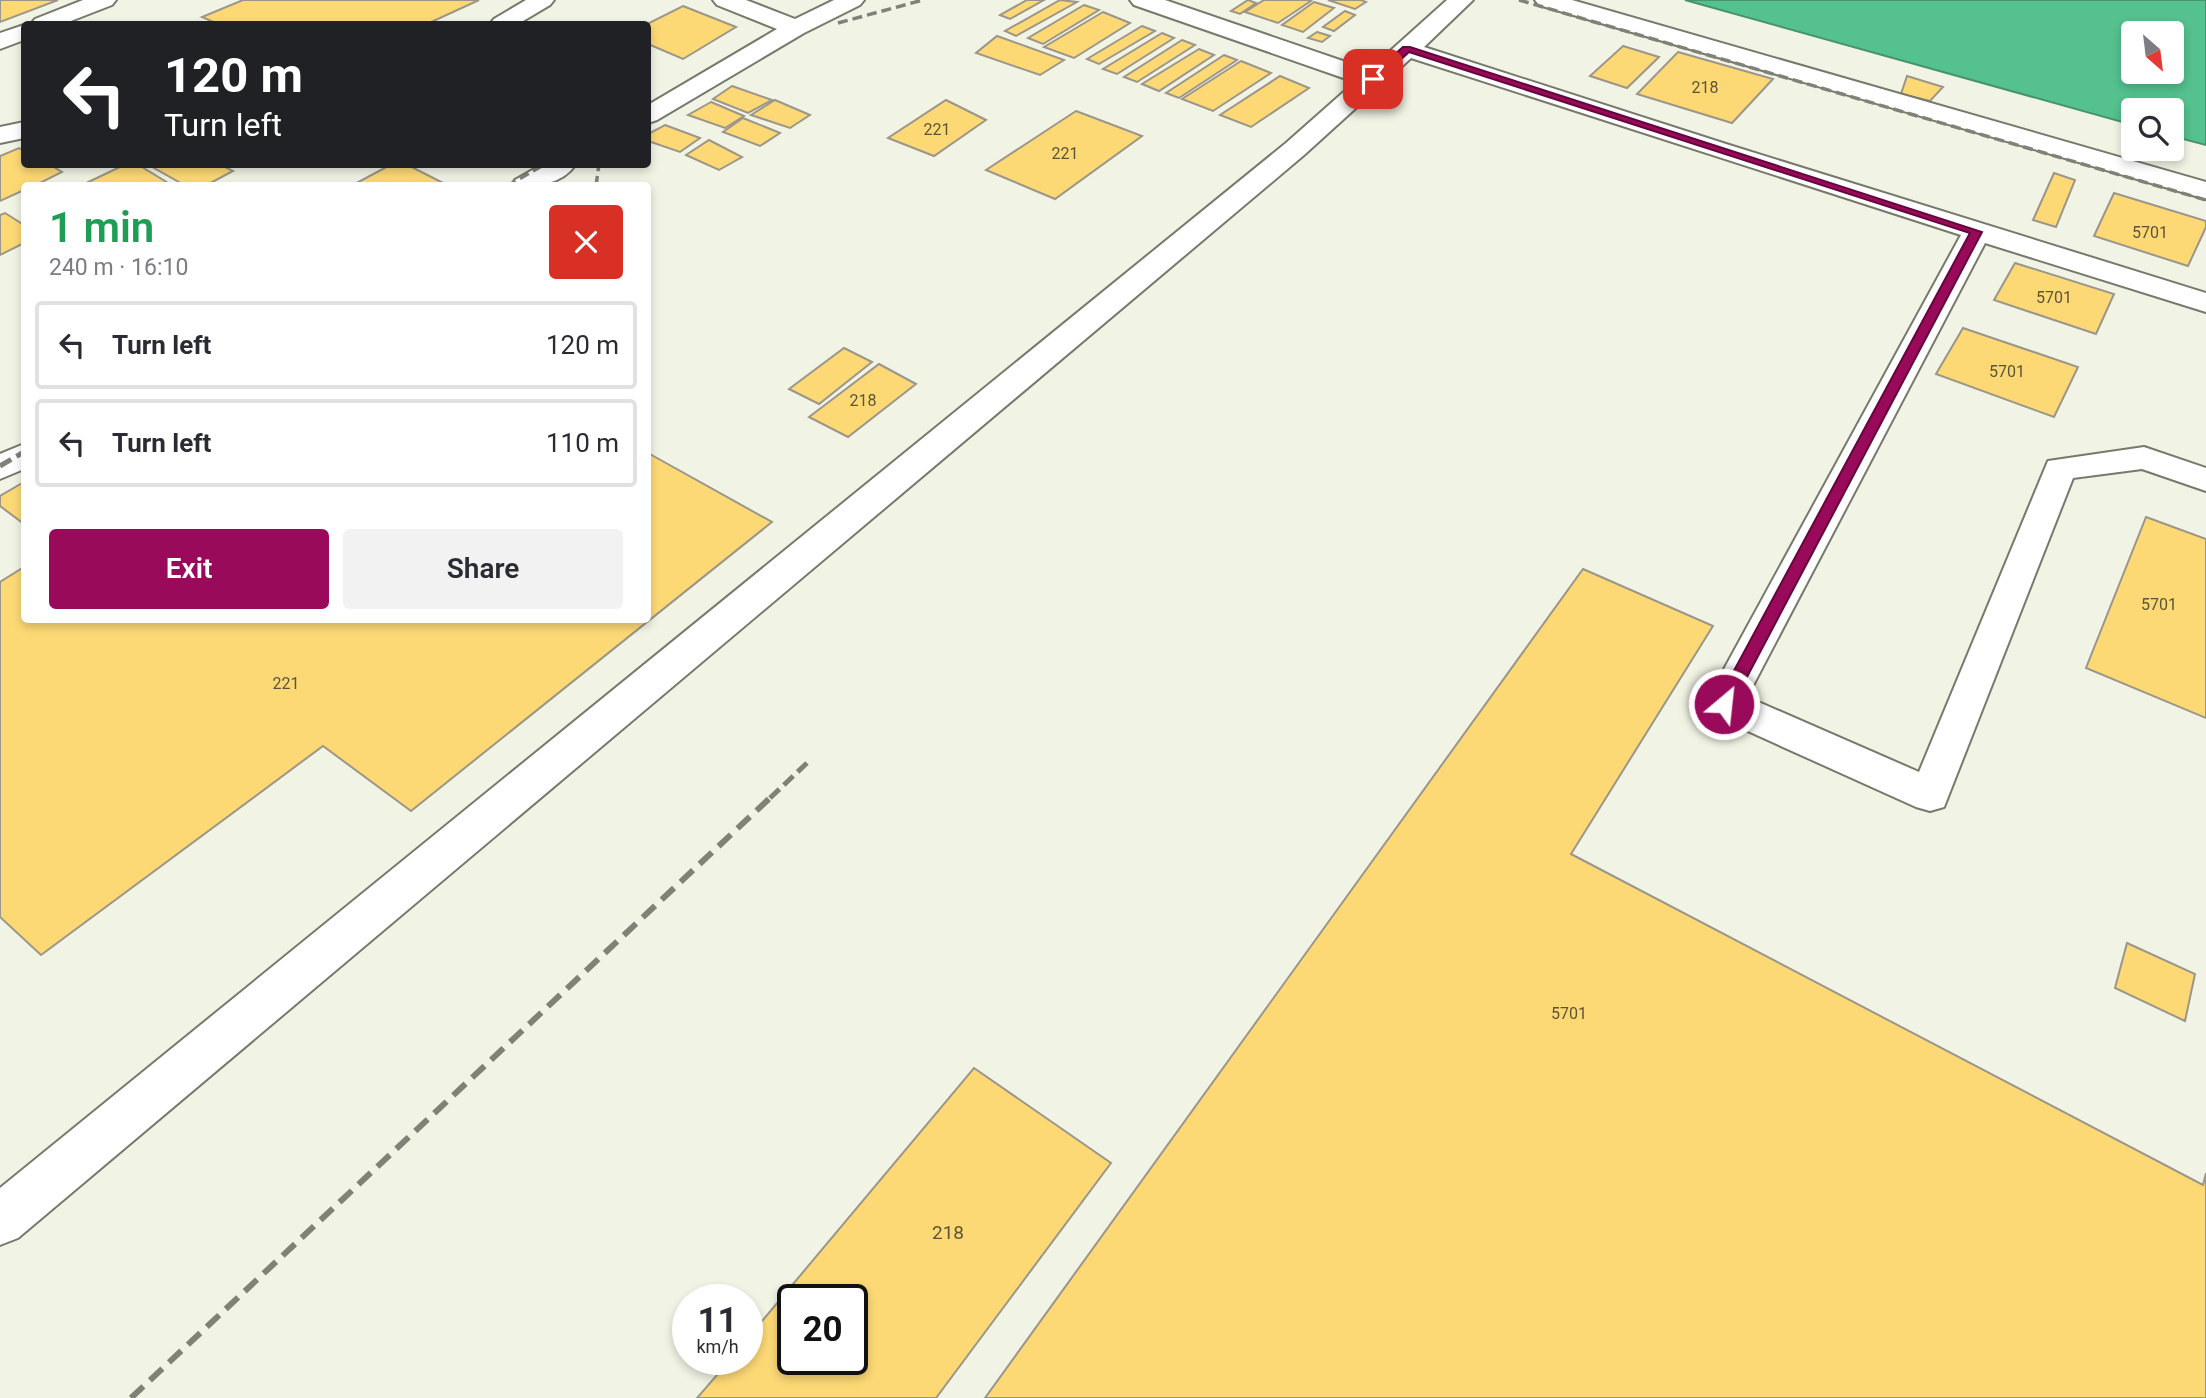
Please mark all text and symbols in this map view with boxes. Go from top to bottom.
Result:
north arrow [2121,21,2184,84]
map controls [2121,21,2184,161]
text: 120 m [164,47,303,104]
icon: left [49,49,140,140]
pin [1343,49,1403,109]
icon: arrive [1354,60,1392,98]
house number: 218 [1692,78,1718,97]
button: search [2121,98,2184,161]
text: Turn left [164,106,282,144]
house number: 221 [924,120,950,139]
house number: 221 [1052,144,1078,163]
text: 1 min [49,203,154,252]
button: close [549,205,623,279]
house number: 5701 [2132,223,2168,242]
text: 240 m · 16:10 [49,254,188,281]
house number: 5701 [2036,288,2072,307]
icon: left [53,326,91,364]
text: Turn left [112,330,211,360]
text: 120 m [546,330,619,360]
house number: 5701 [1989,362,2025,381]
house number: 218 [850,391,876,410]
icon: left [53,424,91,462]
text: Turn left [112,428,211,458]
text: 110 m [546,428,619,458]
button: Exit [49,529,329,609]
button: Share [343,529,623,609]
house number: 5701 [2141,595,2177,614]
position arrow [1687,667,1761,741]
house number: 221 [273,674,299,693]
house number: 5701 [1551,1004,1587,1023]
house number: 218 [932,1221,964,1244]
speed limit sign: 20 [777,1284,868,1375]
text: 11 [697,1300,738,1341]
text: km/h [696,1336,739,1357]

